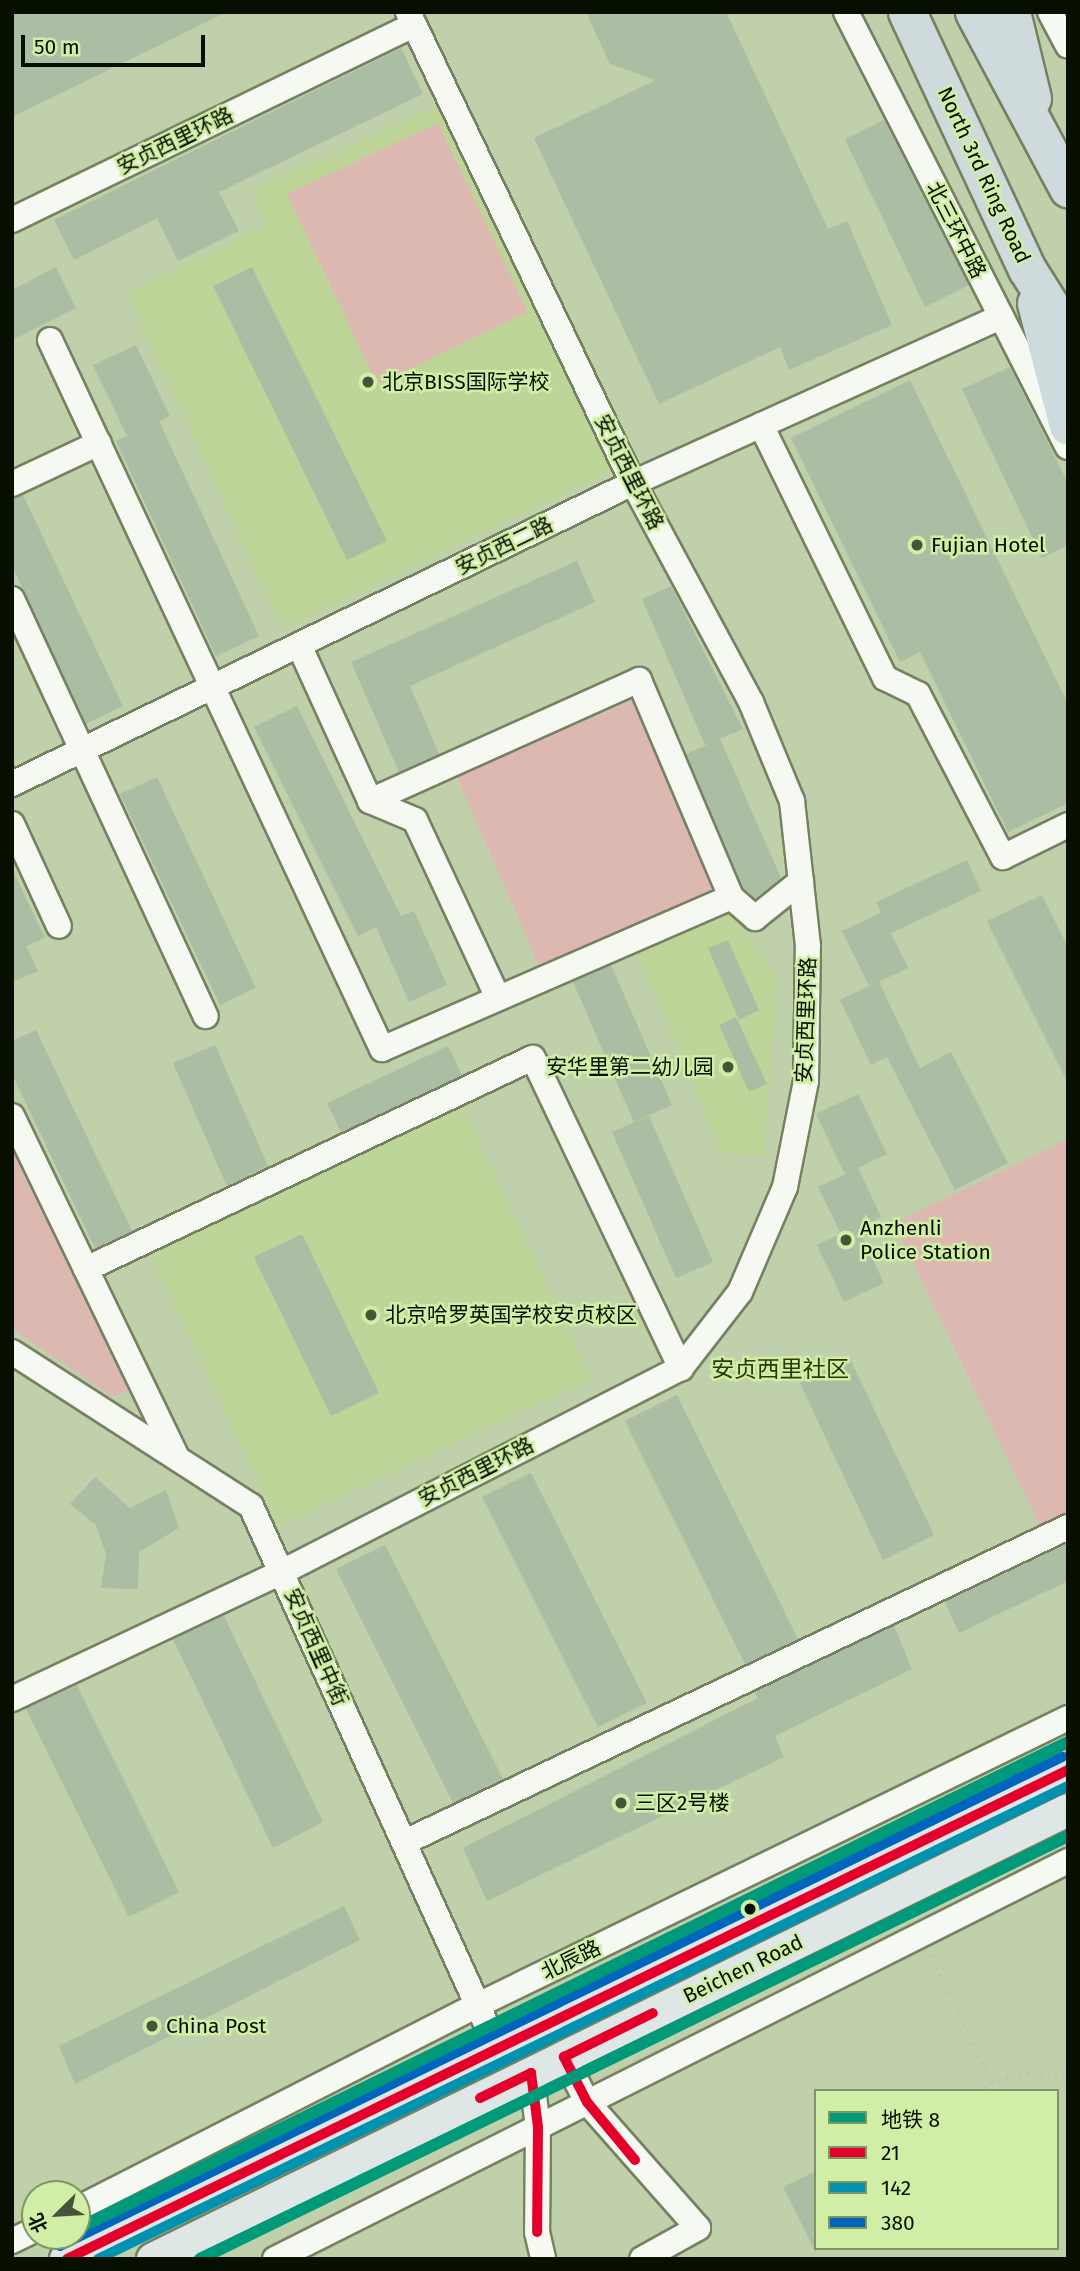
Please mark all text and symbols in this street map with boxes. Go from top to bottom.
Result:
scale bar [24,21,208,65]
text: 50 m [34,34,80,60]
street label: North 3rd Ring Road [932,83,1036,267]
street label: 安贞西里环路 [113,102,237,180]
street label: 北三环中路 [921,178,991,282]
place label: 北京BISS国际学校 [382,369,550,395]
marker: 北京BISS国际学校 [360,374,376,390]
street label: 安贞西里环路 [589,410,669,534]
street label: 安贞西二路 [451,512,557,580]
place label: Fujian Hotel [931,532,1045,558]
marker: Fujian Hotel [909,537,925,553]
street label: 安贞西里环路 [791,957,821,1083]
place label: 安华里第二幼儿园 [546,1054,714,1080]
marker: 安华里第二幼儿园 [720,1059,736,1075]
place label: Anzhenli Police Station [860,1215,991,1265]
marker: Anzhenli Police Station [838,1232,854,1248]
place label: 北京哈罗英国学校安贞校区 [385,1302,637,1328]
marker: 北京哈罗英国学校安贞校区 [363,1307,379,1323]
district label: 安贞西里社区 [711,1355,849,1383]
street label: 安贞西里环路 [414,1432,538,1512]
street label: 安贞西里中街 [279,1584,353,1710]
place label: 三区2号楼 [635,1790,729,1816]
marker: 三区2号楼 [613,1795,629,1811]
unlabelled marker [743,1902,757,1916]
street label: Beichen Road [679,1929,807,2009]
street label: 北辰路 [537,1935,605,1985]
place label: China Post [166,2013,266,2039]
marker: China Post [144,2018,160,2034]
legend [814,2089,1059,2250]
text: 地铁 8 [881,2107,940,2133]
text: 21 [881,2140,900,2166]
text: 142 [881,2175,911,2201]
north arrow [21,2180,91,2250]
text: 北 [24,2210,53,2236]
text: 380 [881,2210,915,2236]

